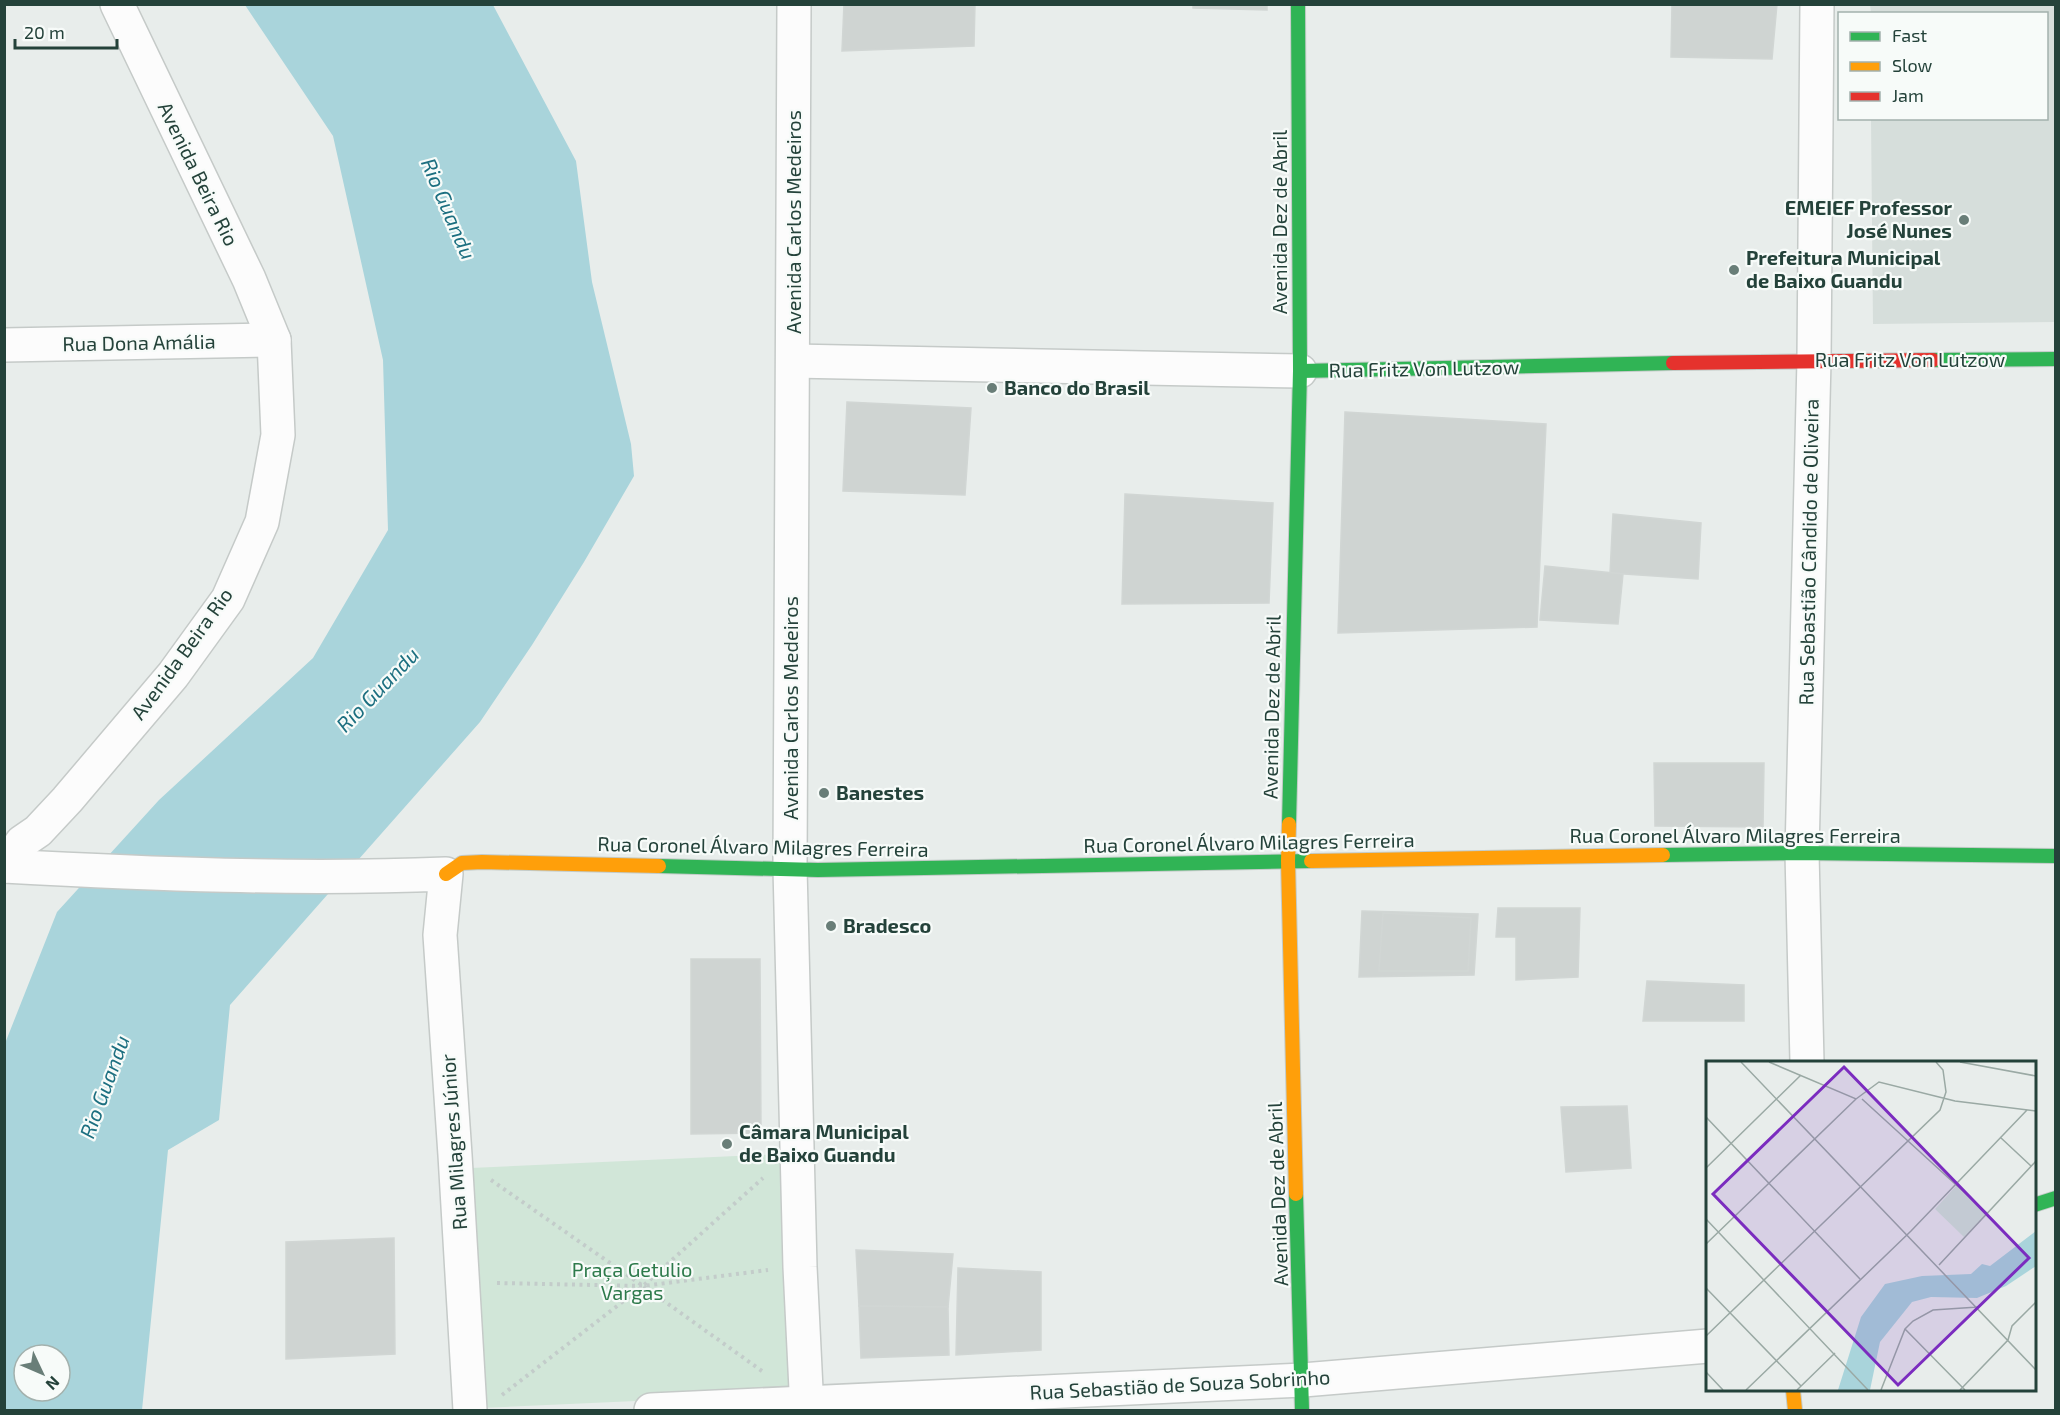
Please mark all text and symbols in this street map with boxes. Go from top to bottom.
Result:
scale bar [15,12,117,50]
legend [1838,12,2048,120]
text: 20 m [24,21,65,43]
text: Fast [1892,24,1927,46]
text: Slow [1892,54,1933,76]
text: Jam [1892,84,1924,106]
street label: Avenida Beira Rio [154,98,244,249]
street label: Avenida Carlos Medeiros [781,110,805,334]
street label: Avenida Dez de Abril [1267,130,1291,314]
water label: Rio Guandu [417,154,482,263]
place label: EMEIEF Professor José Nunes [1785,195,1952,242]
marker: EMEIEF Professor José Nunes [1957,213,1971,227]
place label: Prefeitura Municipal de Baixo Guandu [1746,245,1941,292]
marker: Prefeitura Municipal de Baixo Guandu [1727,263,1741,277]
street label: Rua Dona Amália [62,329,216,355]
street label: Rua Fritz Von Lutzow [1815,347,2005,371]
street label: Rua Fritz Von Lutzow [1329,354,1519,382]
place label: Banco do Brasil [1004,375,1150,399]
marker: Banco do Brasil [985,381,999,395]
street label: Rua Sebastião Cândido de Oliveira [1793,398,1823,706]
street label: Avenida Beira Rio [125,583,237,724]
street label: Avenida Carlos Medeiros [778,596,802,820]
street label: Avenida Dez de Abril [1257,615,1285,799]
water label: Rio Guandu [330,642,423,736]
place label: Banestes [836,780,924,804]
marker: Banestes [817,786,831,800]
street label: Rua Coronel Álvaro Milagres Ferreira [1569,823,1901,847]
street label: Rua Coronel Álvaro Milagres Ferreira [1083,827,1415,857]
street label: Rua Coronel Álvaro Milagres Ferreira [597,831,929,861]
place label: Bradesco [843,913,931,937]
marker: Bradesco [824,919,838,933]
water label: Rio Guandu [73,1032,134,1141]
street label: Rua Milagres Júnior [435,1053,471,1231]
inset map [1706,1061,2036,1391]
street label: Avenida Dez de Abril [1262,1101,1292,1287]
place label: Câmara Municipal de Baixo Guandu [739,1119,909,1166]
marker: Câmara Municipal de Baixo Guandu [720,1137,734,1151]
park label: Praça Getulio Vargas [572,1257,692,1304]
north arrow [12,1343,72,1403]
street label: Rua Sebastião de Souza Sobrinho [1029,1364,1331,1404]
text: N [42,1373,64,1395]

